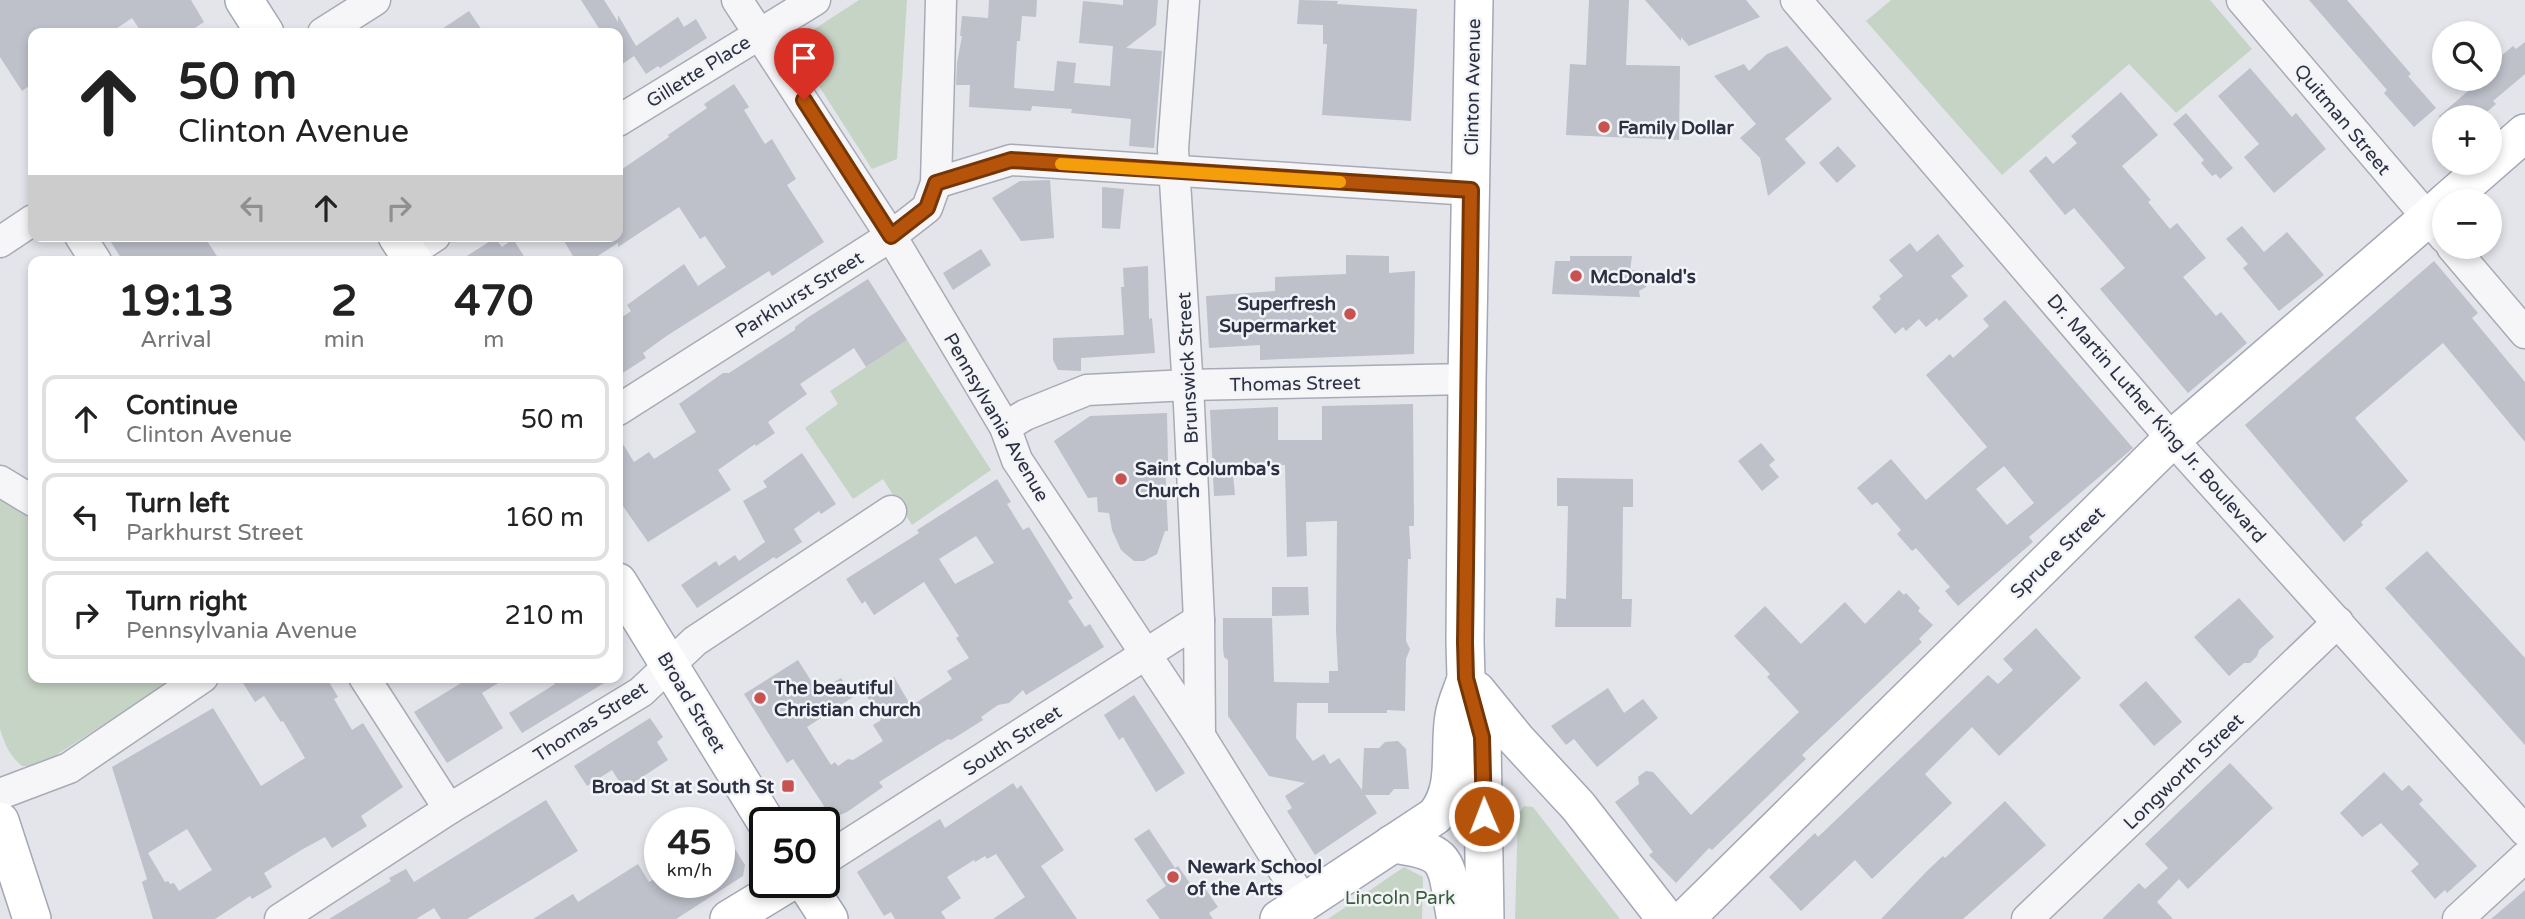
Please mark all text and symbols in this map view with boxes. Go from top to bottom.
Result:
street label: Clinton Avenue [1461,18,1485,156]
map controls [2432,21,2502,259]
button: search [2432,21,2502,91]
pin [774,28,834,100]
street label: Gillette Place [643,31,755,113]
icon: arrive [785,39,823,77]
text: 50 m [178,53,297,112]
icon: ahead [63,56,154,147]
street label: Quitman Street [2290,60,2395,179]
button: + [2432,105,2502,175]
text: Clinton Avenue [178,113,409,151]
place label: Family Dollar [1618,117,1734,140]
marker: Family Dollar [1596,119,1612,135]
icon: left [234,189,272,227]
icon: ahead [307,189,345,227]
icon: right [380,189,418,227]
button: − [2432,189,2502,259]
street label: Parkhurst Street [732,247,867,343]
place label: McDonald's [1590,266,1696,288]
marker: McDonald's [1568,268,1584,284]
text: 19:13 [118,276,234,327]
text: 2 [331,276,357,327]
text: 470 [454,276,533,327]
street label: Dr. Martin Luther King Jr. Boulevard [2042,290,2270,548]
street label: Brunswick Street [1173,291,1203,444]
place label: Superfresh Supermarket [1219,293,1337,338]
marker: Superfresh Supermarket [1342,306,1358,322]
text: Arrival [140,326,211,354]
text: min [324,326,365,354]
text: m [483,326,504,354]
street label: Pennsylvania Avenue [939,329,1053,506]
street label: Thomas Street [1229,372,1361,396]
text: Continue [126,390,238,421]
icon: ahead [67,400,105,438]
text: 50 m [521,404,584,435]
text: Clinton Avenue [126,421,292,449]
place label: Saint Columba's Church [1135,458,1280,502]
marker: Saint Columba's Church [1113,471,1129,487]
text: Turn left [126,488,229,519]
icon: left [67,498,105,536]
text: 160 m [504,502,584,533]
street label: Spruce Street [2006,502,2109,603]
text: Parkhurst Street [126,519,303,547]
text: Turn right [126,586,247,617]
icon: right [67,596,105,634]
text: 210 m [504,600,584,631]
text: Pennsylvania Avenue [126,617,357,645]
street label: Broad Street [652,648,730,757]
street label: Thomas Street [530,677,651,767]
place label: The beautiful Christian church [773,677,921,721]
marker: The beautiful Christian church [752,690,768,706]
street label: South Street [959,701,1066,781]
street label: Longworth Street [2119,709,2248,834]
place label: Broad St at South St [592,776,775,798]
marker: Broad St at South St [780,778,796,794]
position arrow [1447,779,1521,853]
speed limit sign: 50 [749,807,840,898]
text: 45 [668,822,711,864]
place label: Newark School of the Arts [1187,856,1322,900]
text: km/h [667,859,712,881]
marker: Newark School of the Arts [1165,869,1181,885]
park label: Lincoln Park [1345,887,1455,909]

